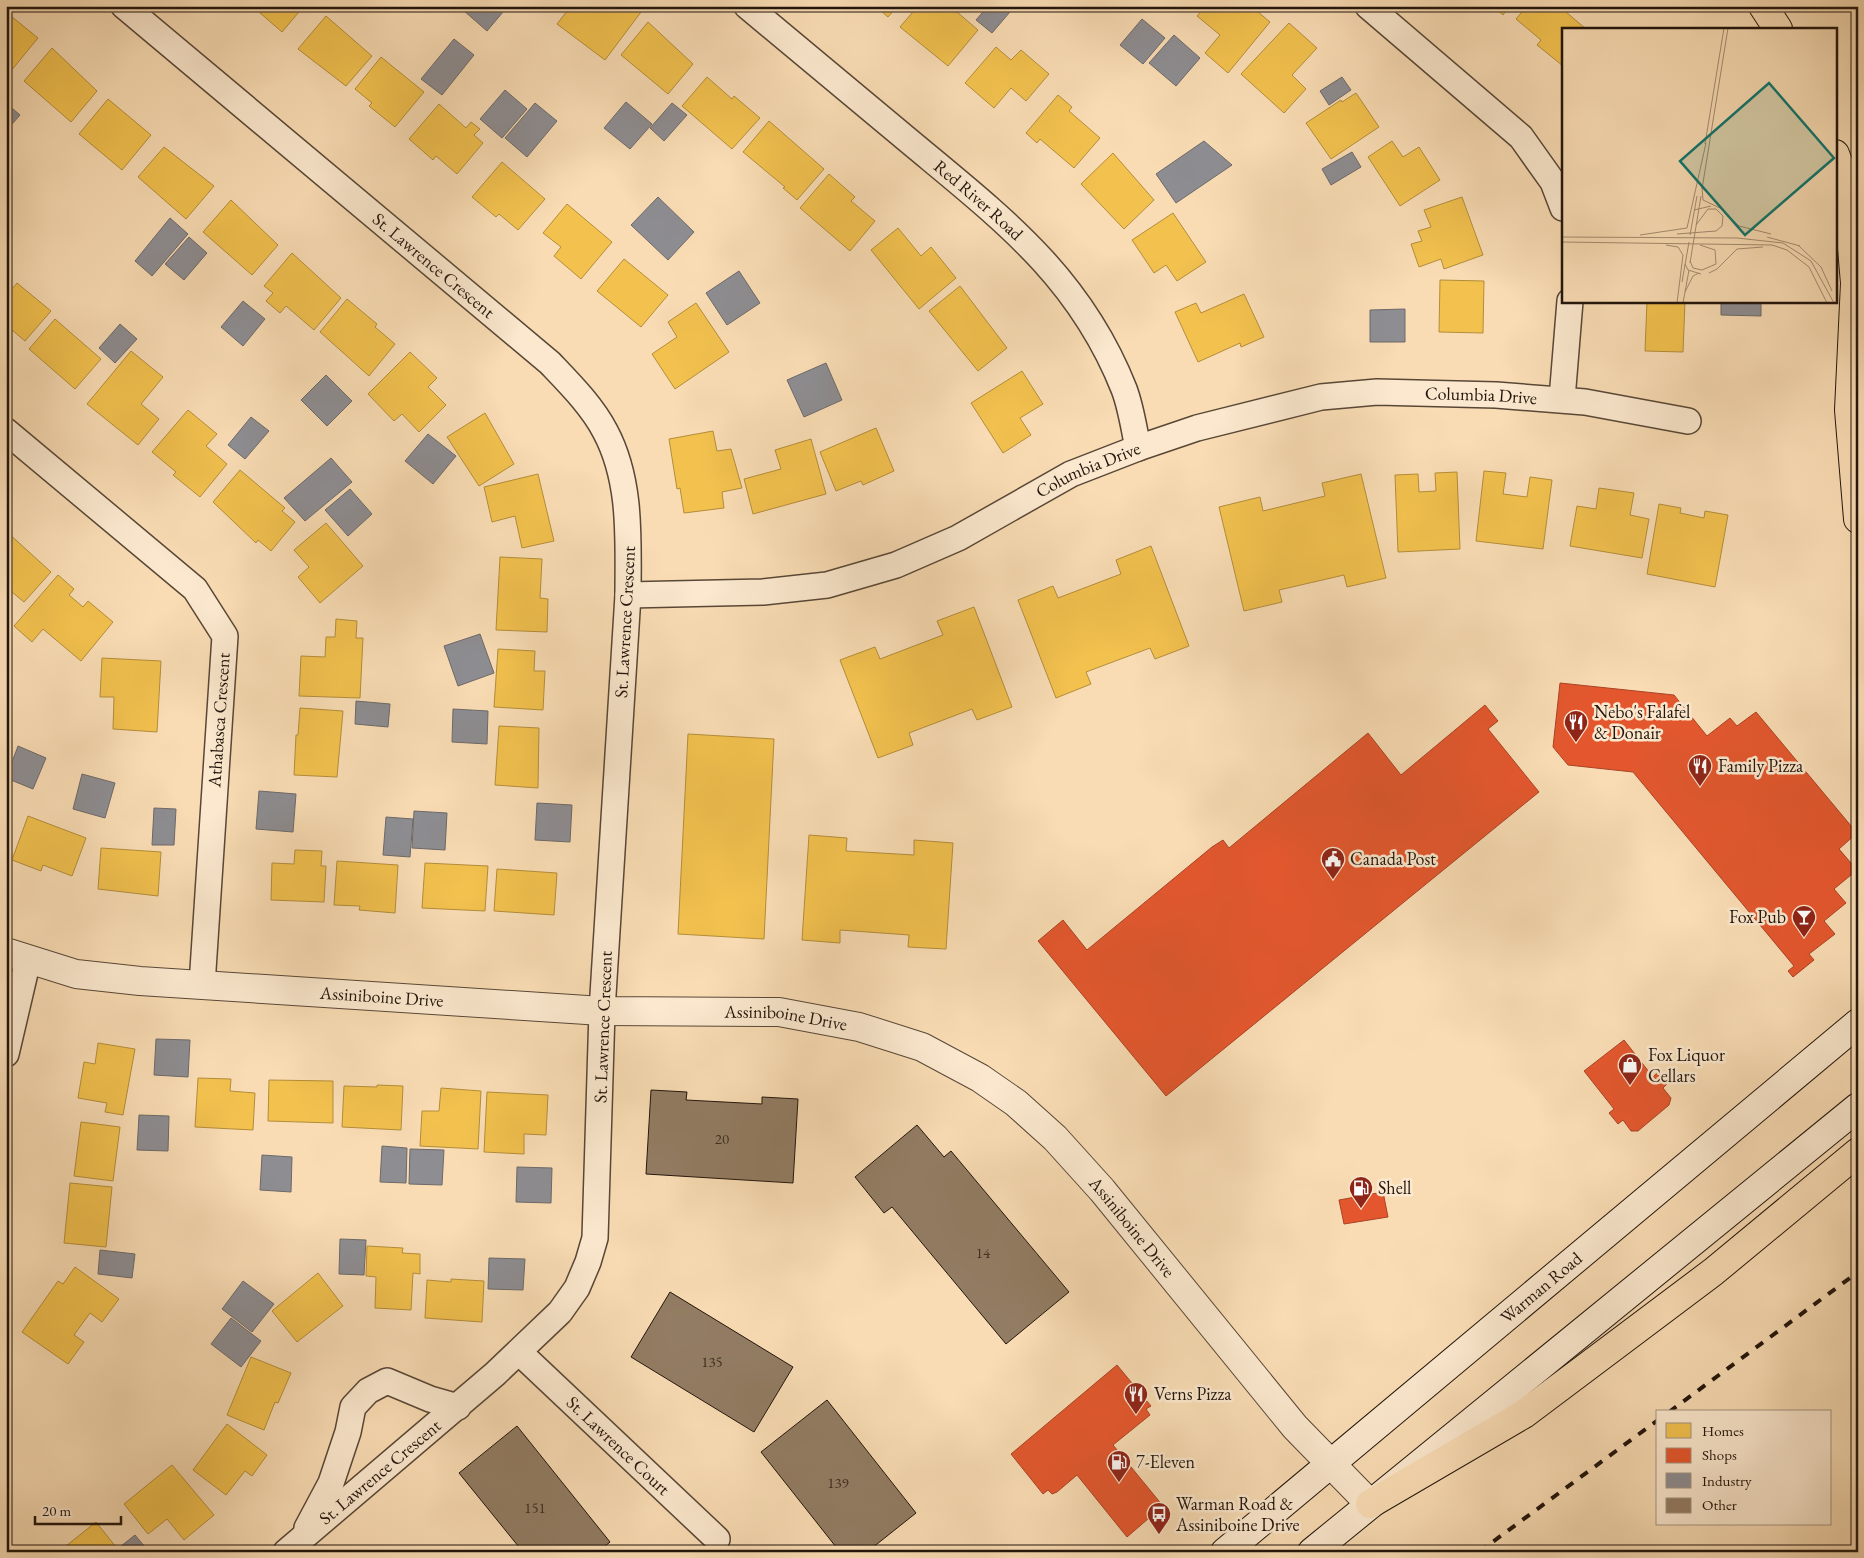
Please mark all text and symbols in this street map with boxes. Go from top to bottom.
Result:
inset map [1562,28,1836,302]
street label: Red River Road [929,154,1029,246]
street label: St. Lawrence Crescent [368,207,500,323]
street label: Columbia Drive [1425,381,1538,409]
street label: Columbia Drive [1031,436,1143,503]
street label: St. Lawrence Crescent [609,545,640,699]
street label: Athabasca Crescent [202,651,235,789]
place label: Nebo's Falafel & Donair [1594,700,1690,744]
restaurant icon: Nebo's Falafel & Donair [1563,709,1589,743]
restaurant icon: Family Pizza [1687,753,1713,787]
place label: Family Pizza [1718,754,1804,777]
public building icon: Canada Post [1320,846,1346,880]
place label: Canada Post [1350,847,1436,870]
bar icon: Fox Pub [1791,904,1817,938]
place label: Fox Pub [1729,905,1786,928]
street label: St. Lawrence Crescent [588,950,617,1104]
street label: Assiniboine Drive [318,981,444,1012]
street label: Assiniboine Drive [723,1000,849,1036]
place label: Fox Liquor Cellars [1648,1043,1725,1087]
shop icon: Fox Liquor Cellars [1617,1052,1643,1086]
house number: 20 [715,1129,729,1148]
street label: Assiniboine Drive [1084,1171,1180,1282]
fuel station icon: Shell [1348,1175,1374,1209]
place label: Shell [1378,1176,1411,1199]
house number: 14 [976,1243,991,1262]
street label: Warman Road [1495,1246,1587,1328]
house number: 135 [701,1352,723,1371]
restaurant icon: Verns Pizza [1123,1381,1149,1415]
place label: Verns Pizza [1154,1382,1232,1405]
street label: St. Lawrence Court [562,1391,676,1500]
legend [1656,1410,1832,1526]
street label: St. Lawrence Crescent [314,1414,446,1529]
text: Homes [1702,1421,1744,1440]
text: Shops [1702,1445,1737,1464]
fuel station icon: 7-Eleven [1106,1449,1132,1483]
place label: 7-Eleven [1136,1450,1196,1473]
text: Industry [1702,1471,1752,1490]
house number: 139 [827,1473,849,1492]
place label: Warman Road & Assiniboine Drive [1175,1492,1300,1536]
scale bar [35,1493,121,1525]
text: Other [1702,1495,1737,1514]
house number: 151 [524,1498,546,1517]
text: 20 m [42,1501,71,1520]
bus stop icon: Warman Road & Assiniboine Drive [1146,1501,1172,1535]

